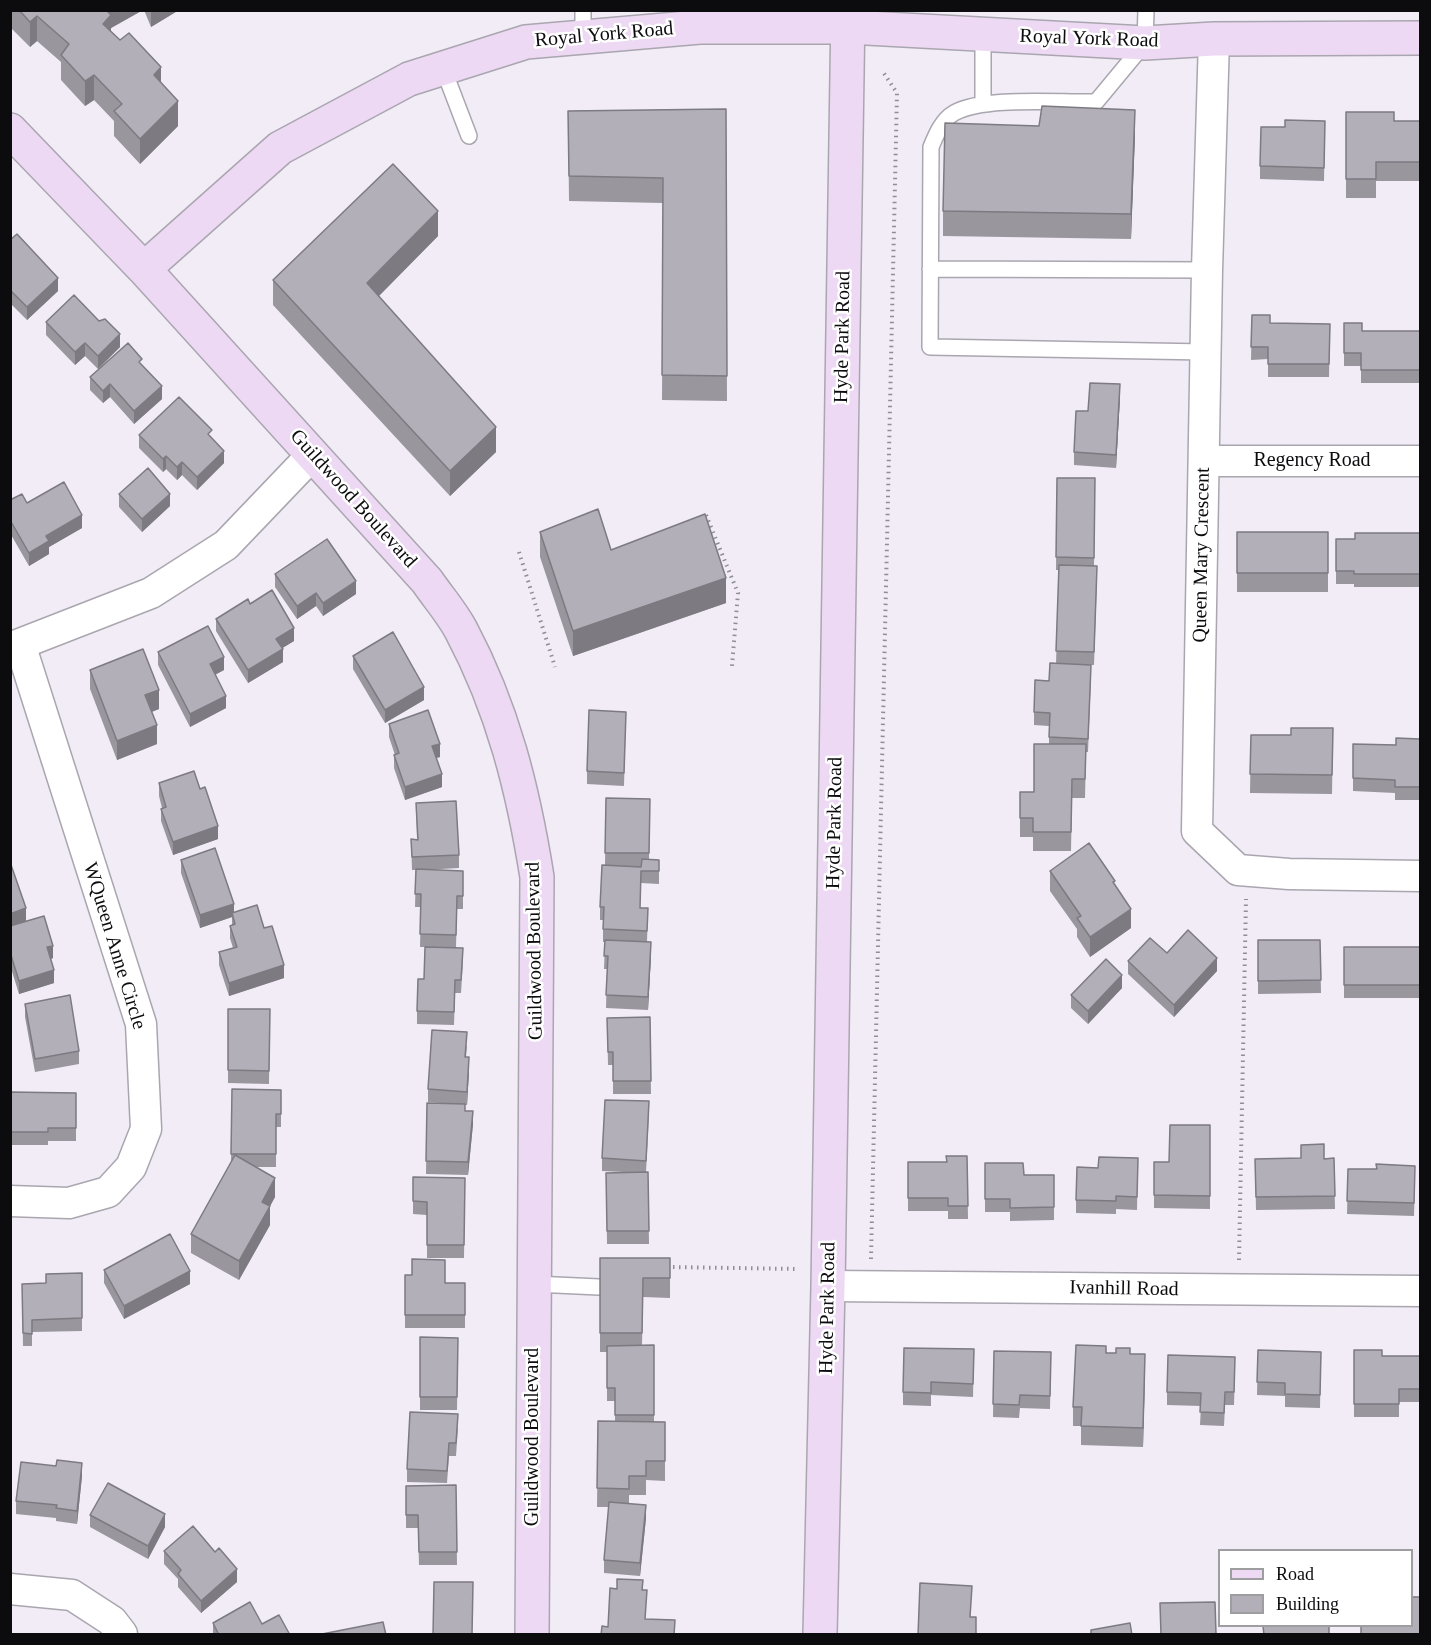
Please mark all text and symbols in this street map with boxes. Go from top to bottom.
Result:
street label: Royal York Road [534,17,674,53]
street label: Royal York Road [1019,25,1159,53]
street label: Hyde Park Road [830,271,856,403]
street label: Guildwood Boulevard [284,425,422,573]
street label: Regency Road [1253,449,1371,473]
street label: Queen Mary Crescent [1188,467,1216,643]
street label: Hyde Park Road [822,757,848,889]
street label: WQueen Anne Circle [77,860,151,1032]
street label: Guildwood Boulevard [521,862,549,1040]
street label: Hyde Park Road [815,1242,841,1374]
street label: Ivanhill Road [1069,1276,1179,1302]
street label: Guildwood Boulevard [521,1348,545,1526]
legend [1218,1549,1413,1627]
text: Road [1276,1564,1314,1584]
text: Building [1276,1594,1339,1614]

